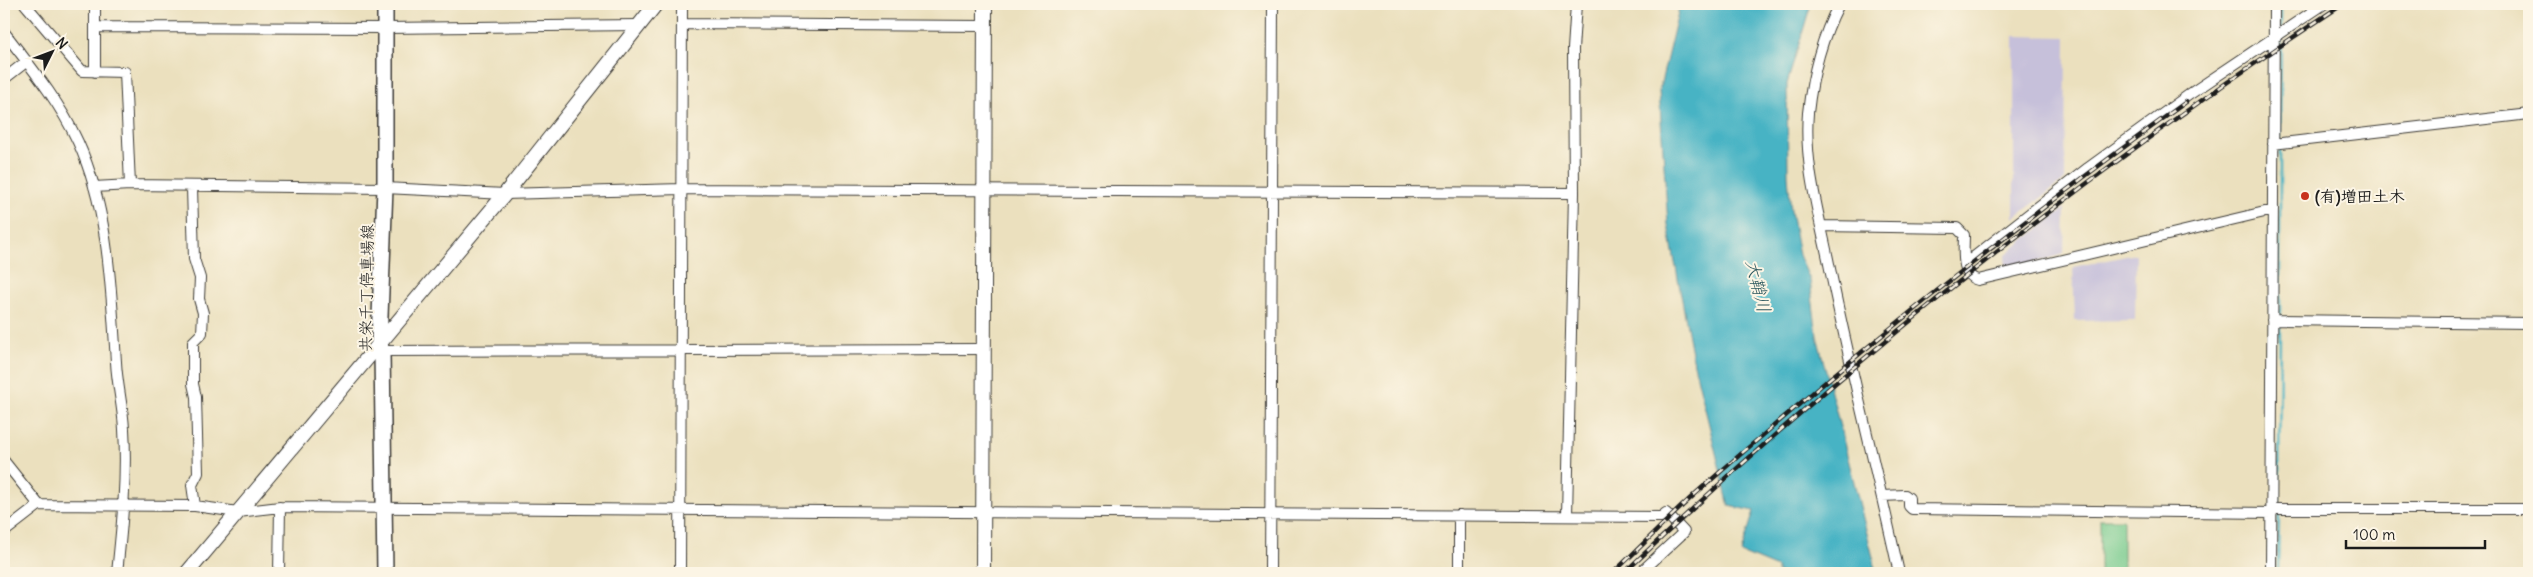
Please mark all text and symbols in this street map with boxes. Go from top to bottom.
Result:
north arrow [28,28,78,78]
text: N [52,34,72,53]
place label: (有)増田土木 [2315,186,2405,207]
marker: (有)増田土木 [2299,190,2311,202]
street label: 共栄千丁停車場線 [355,224,377,352]
water label: 大鞘川 [1741,257,1776,315]
scale bar [2346,517,2484,549]
text: 100 m [2353,525,2395,544]

